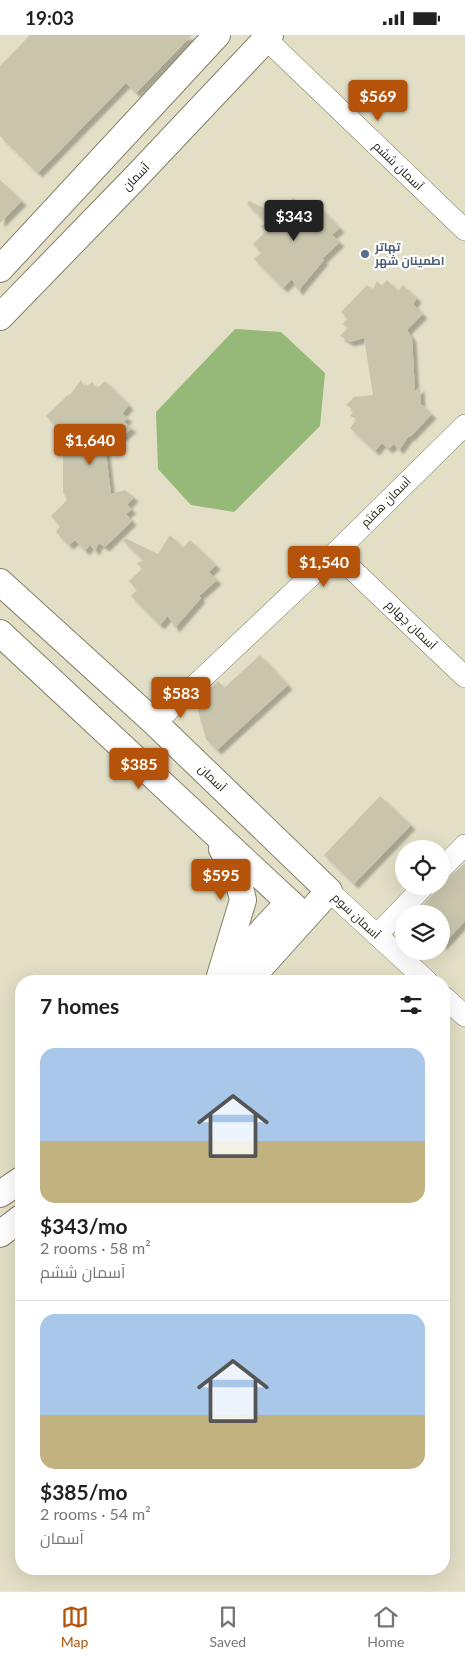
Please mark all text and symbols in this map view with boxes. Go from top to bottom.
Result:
text: 19:03 [25,6,74,29]
pin: $569 [348,79,408,122]
text: $569 [359,86,397,105]
street label: آسمان ششم [369,138,427,195]
street label: آسمان [119,159,153,194]
pin: $343 [264,199,324,242]
text: $343 [275,206,313,225]
place label: تهاتر اطمینان شهر [374,239,445,269]
marker: تهاتر اطمینان شهر [359,248,371,260]
pin: $1,640 [49,423,131,466]
text: $1,640 [65,430,115,449]
street label: آسمان هفتم [358,473,415,530]
pin: $1,540 [283,545,365,588]
text: $1,540 [299,552,349,571]
street label: آسمان چهارم [381,597,440,654]
pin: $583 [151,677,211,719]
text: $583 [162,683,200,702]
pin: $385 [109,747,169,790]
text: $385 [120,754,158,773]
street label: آسمان [195,761,230,795]
map controls [395,840,450,960]
button: locate [395,840,450,895]
pin: $595 [191,859,251,901]
text: $595 [202,865,240,884]
street label: آسمان سوم [329,890,384,943]
button: layers [395,905,450,960]
icon: filters [397,991,425,1019]
text: 7 homes [40,993,119,1018]
icon: home [188,1081,278,1171]
text: $343/mo [40,1213,128,1238]
text: 2 rooms · 58 m² [40,1238,151,1257]
text: آسمان ششم [40,1262,125,1281]
icon: home [188,1346,278,1436]
text: $385/mo [40,1479,128,1504]
text: 2 rooms · 54 m² [40,1504,151,1523]
text: آسمان [40,1528,84,1547]
tab: Map [61,1603,89,1650]
tab: Saved [210,1603,246,1650]
tab: Home [367,1603,404,1650]

